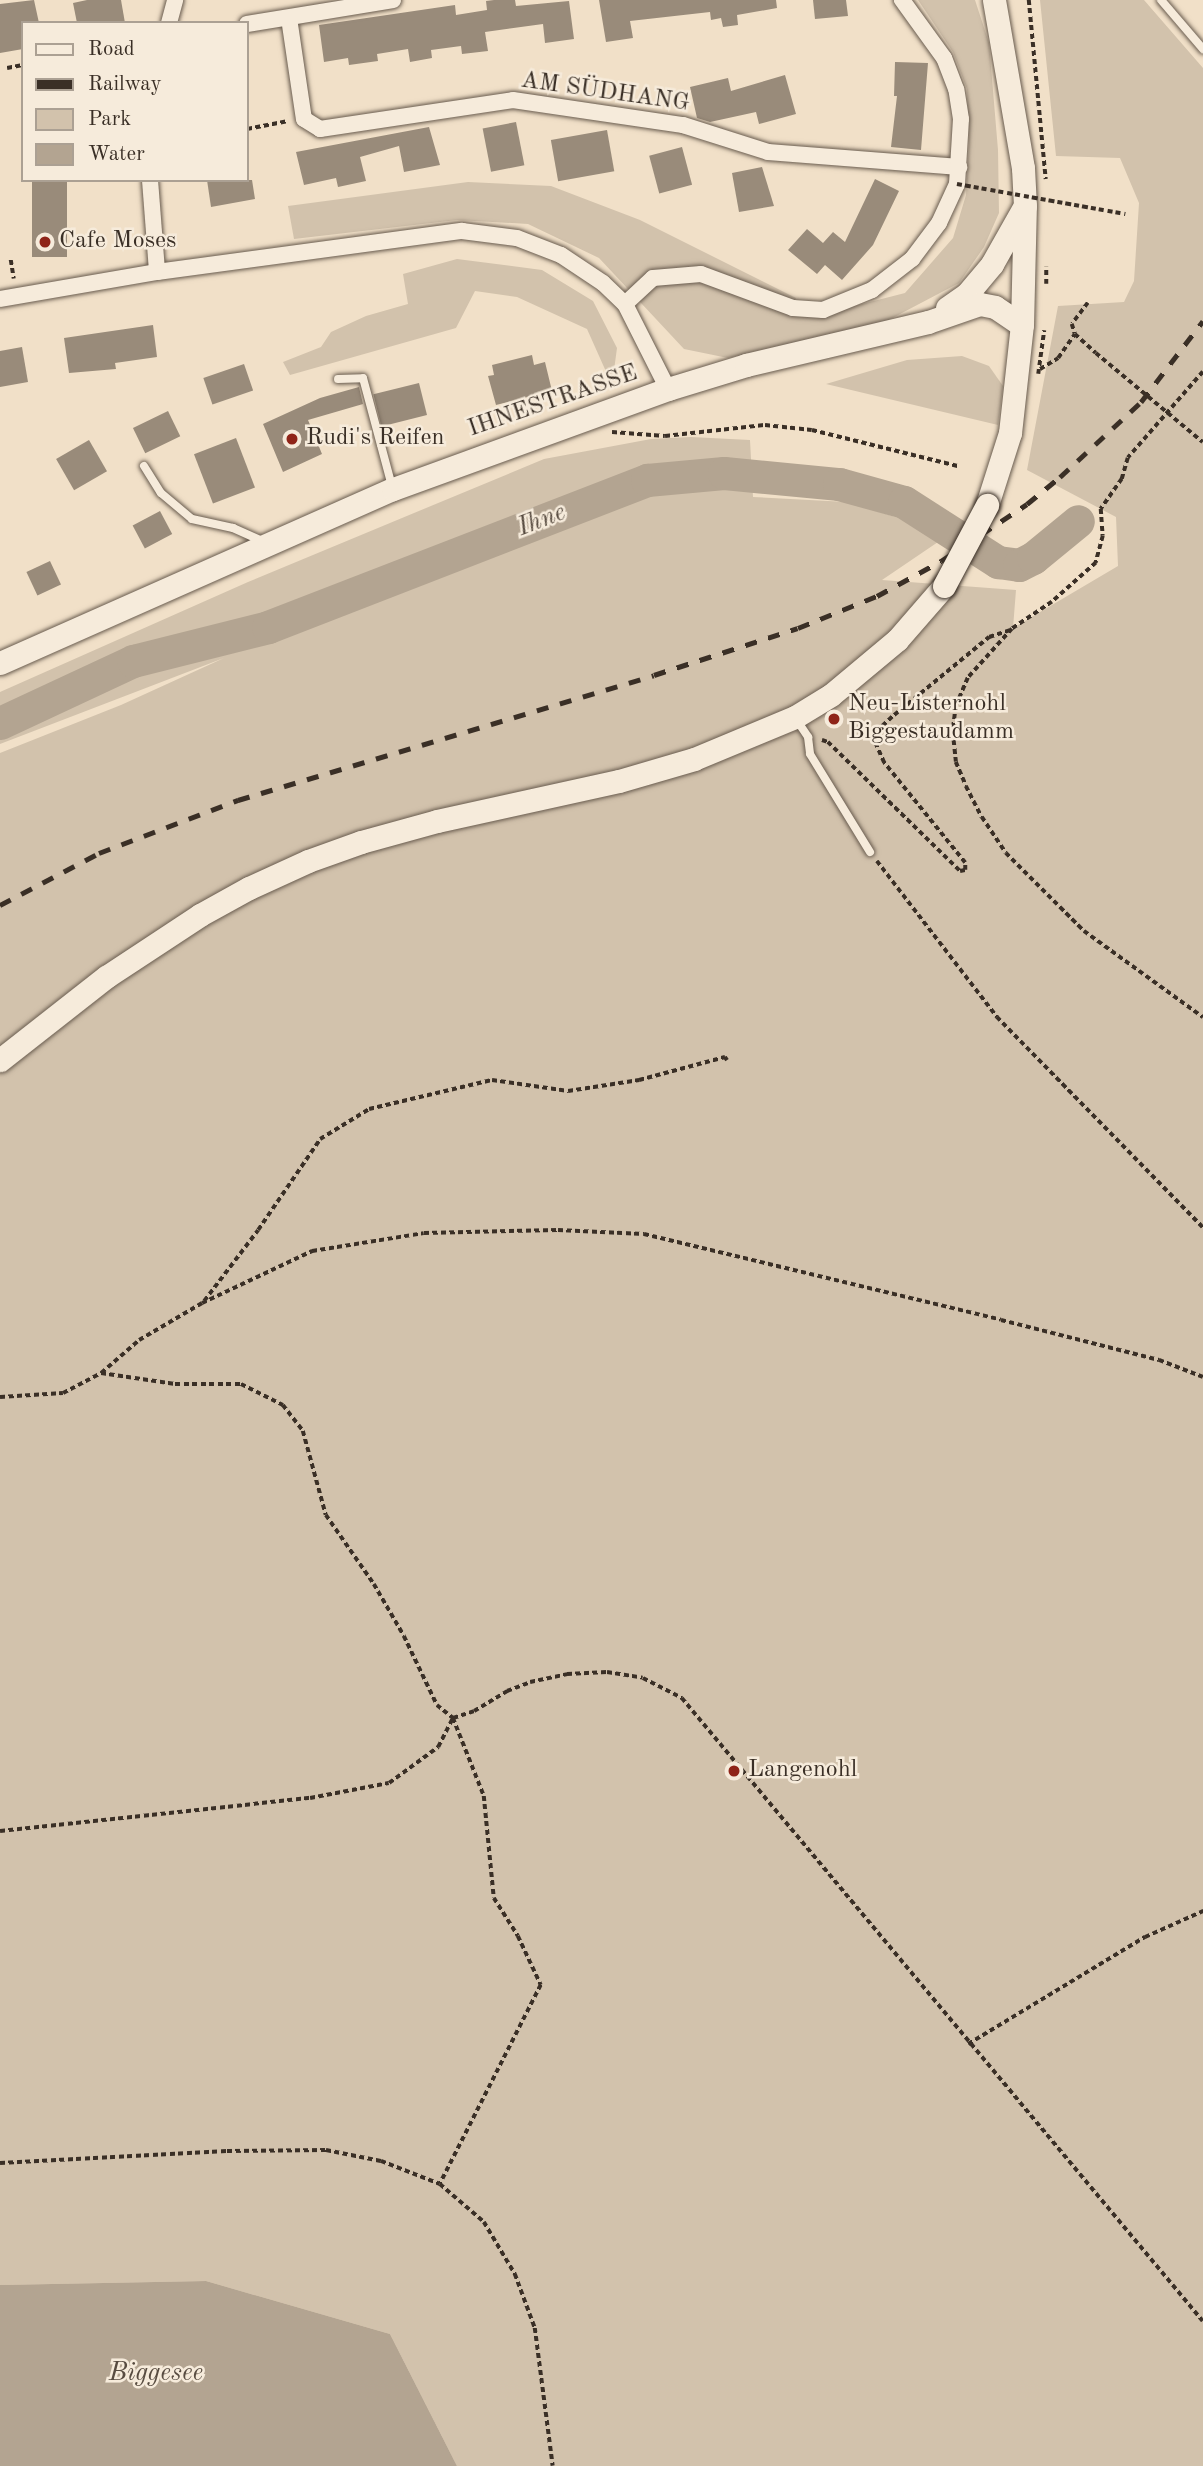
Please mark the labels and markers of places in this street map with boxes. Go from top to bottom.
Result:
place label: Cafe Moses [59,228,177,256]
marker: Cafe Moses [37,234,53,250]
place label: Rudi's Reifen [306,425,445,453]
marker: Rudi's Reifen [284,431,300,447]
place label: Neu-Listernohl Biggestaudamm [848,691,1014,747]
marker: Neu-Listernohl Biggestaudamm [826,711,842,727]
place label: Langenohl [748,1757,857,1785]
marker: Langenohl [726,1763,742,1779]

